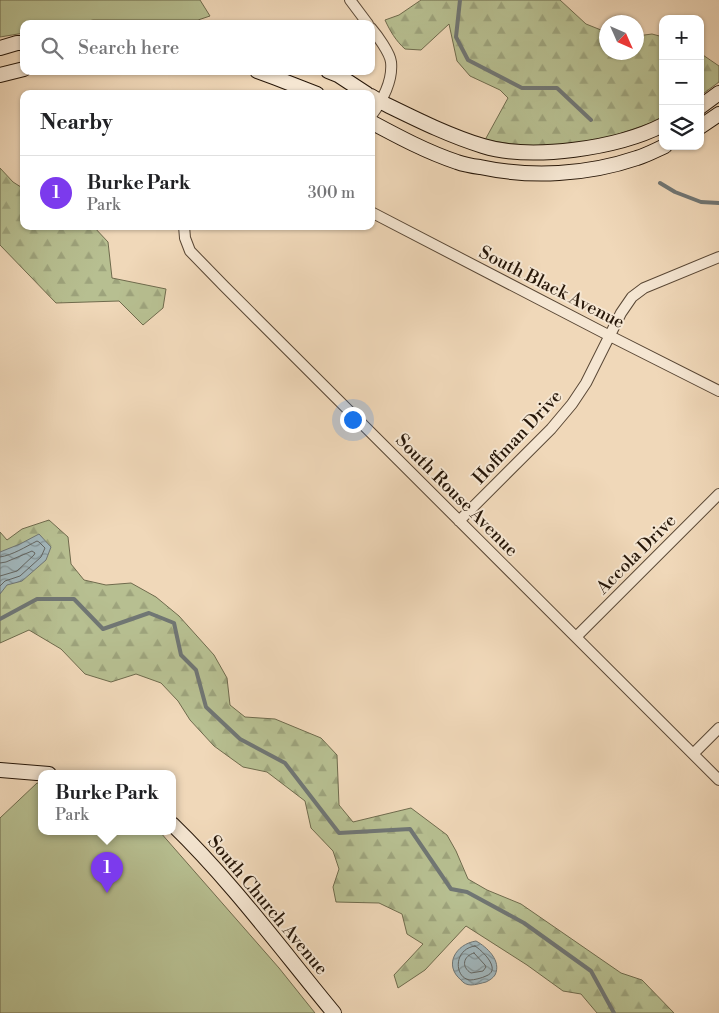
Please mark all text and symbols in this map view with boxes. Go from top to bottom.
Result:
north arrow [599,15,644,60]
map controls [659,15,704,150]
button: + [659,15,704,60]
search box [20,20,375,75]
icon: search [38,34,66,62]
text: Search here [78,36,179,60]
button: − [659,60,704,105]
button: layers [659,105,704,150]
text: Nearby [40,110,113,136]
text: Burke Park [87,171,191,195]
text: 1 [52,183,60,203]
text: 300 m [308,183,355,203]
text: Park [87,195,120,215]
street label: South Black Avenue [475,241,628,334]
street label: Hoffman Drive [468,385,567,489]
your location [340,407,366,433]
street label: South Rouse Avenue [390,429,523,562]
street label: Accola Drive [591,509,681,600]
popup [38,770,176,835]
text: Burke Park [55,781,159,805]
text: Park [55,805,89,825]
street label: South Church Avenue [202,831,333,980]
pin: 1 [91,852,123,893]

